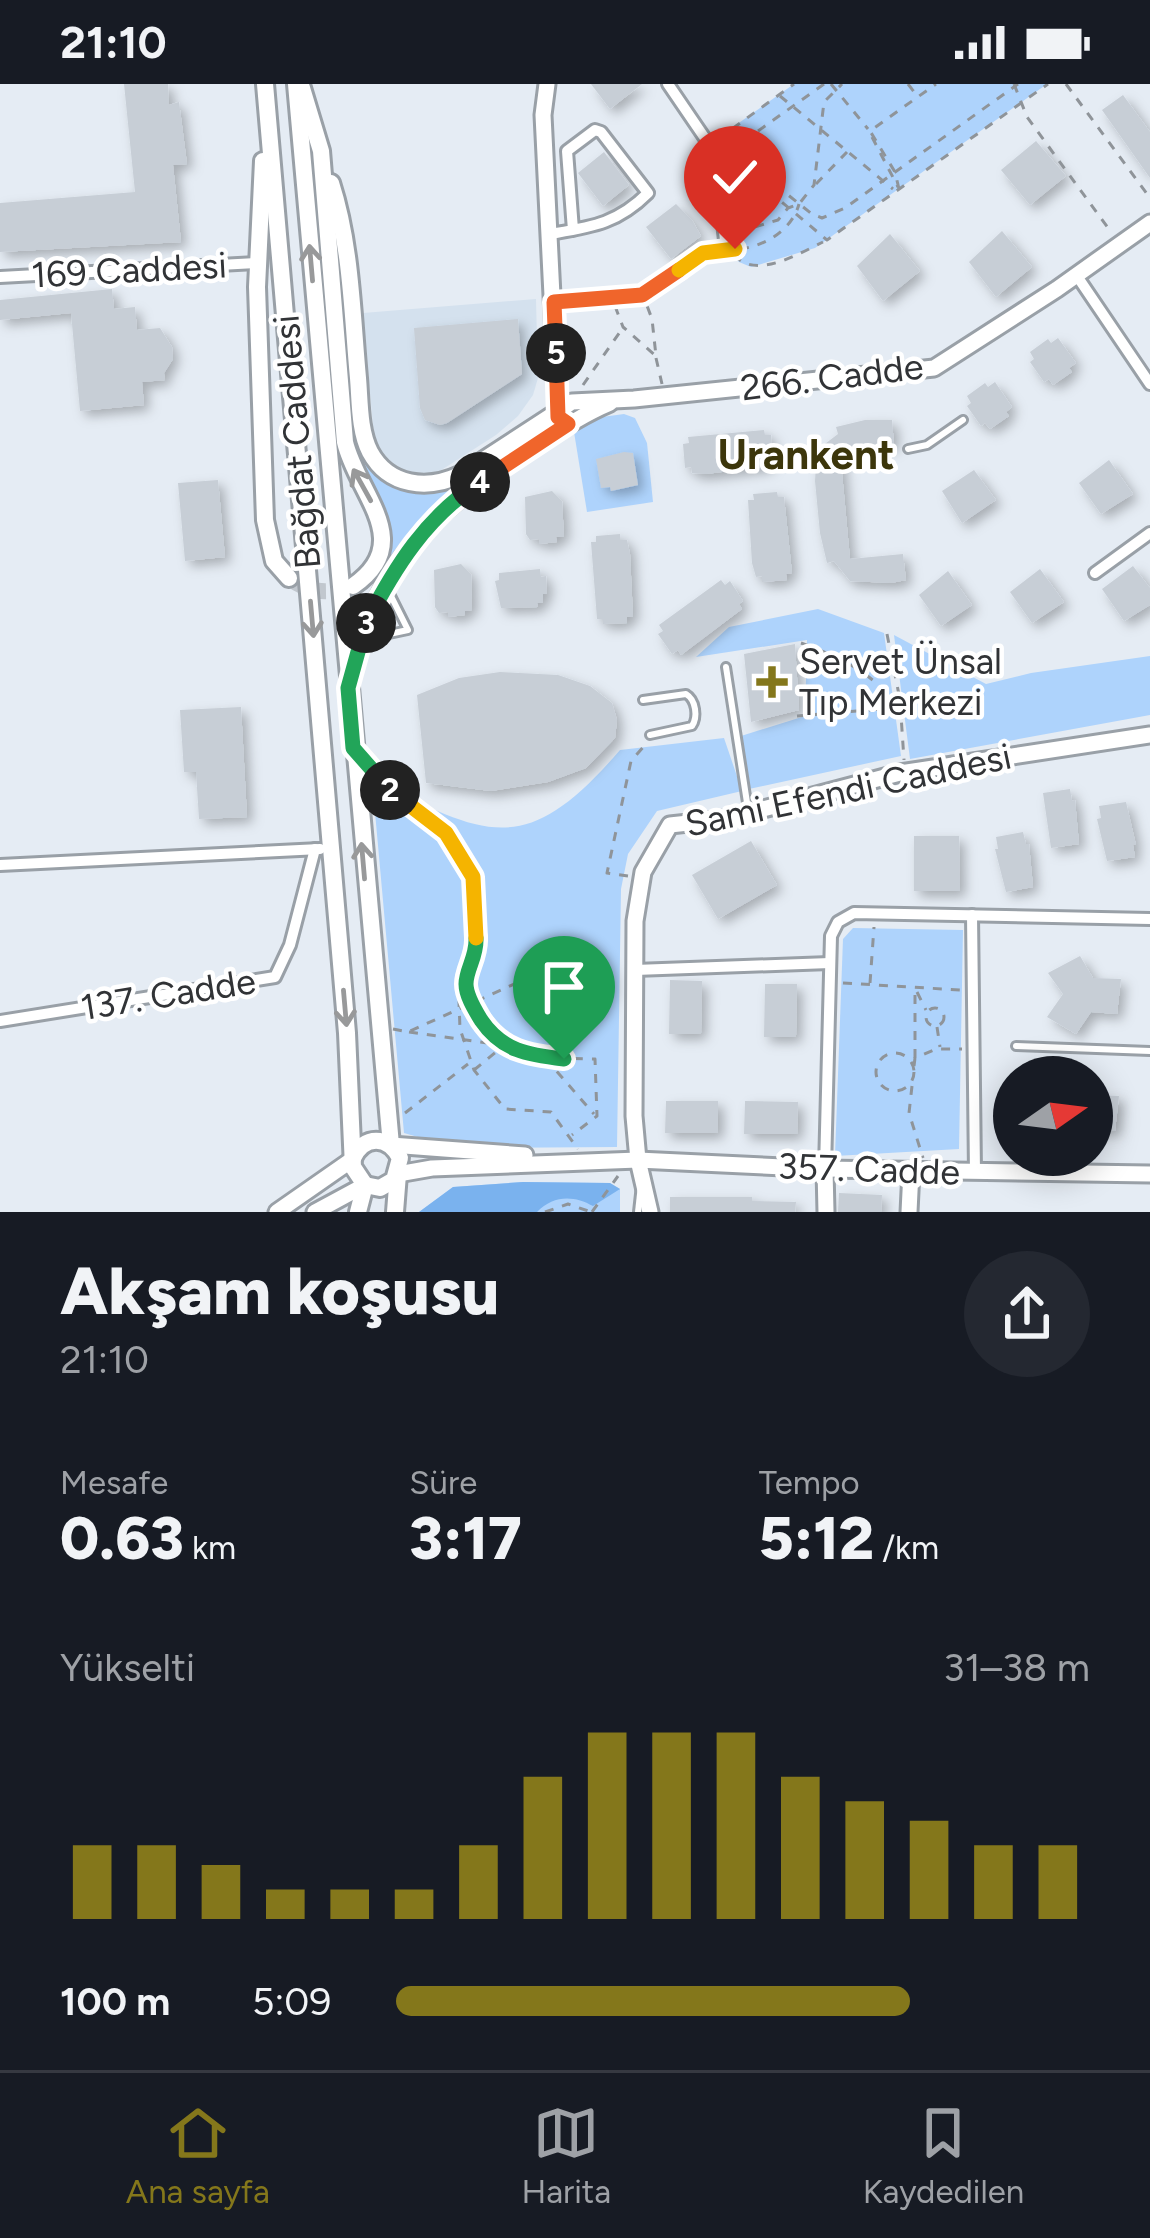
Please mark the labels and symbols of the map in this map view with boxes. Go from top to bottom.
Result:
pin [684,126,786,249]
street label: 169 Caddesi [30,243,228,297]
one-way arrow [300,244,323,283]
street label: Bağdat Caddesi [264,313,330,571]
pin: 5 [526,323,586,383]
street label: 266. Cadde [738,344,926,410]
district label: Urankent [717,429,895,480]
pin: 4 [450,452,510,512]
one-way arrow [350,468,373,503]
pin: 3 [336,593,396,653]
one-way arrow [301,599,324,638]
place label: Servet Ünsal Tıp Merkezi [799,640,1002,724]
marker: Servet Ünsal Tıp Merkezi [756,666,788,698]
street label: Sami Efendi Caddesi [681,734,1015,846]
pin: 2 [360,760,420,820]
one-way arrow [351,842,374,881]
pin [513,936,615,1059]
street label: 137. Cadde [78,959,258,1029]
one-way arrow [333,987,356,1026]
north arrow [993,1056,1113,1176]
street label: 357. Cadde [777,1144,961,1194]

